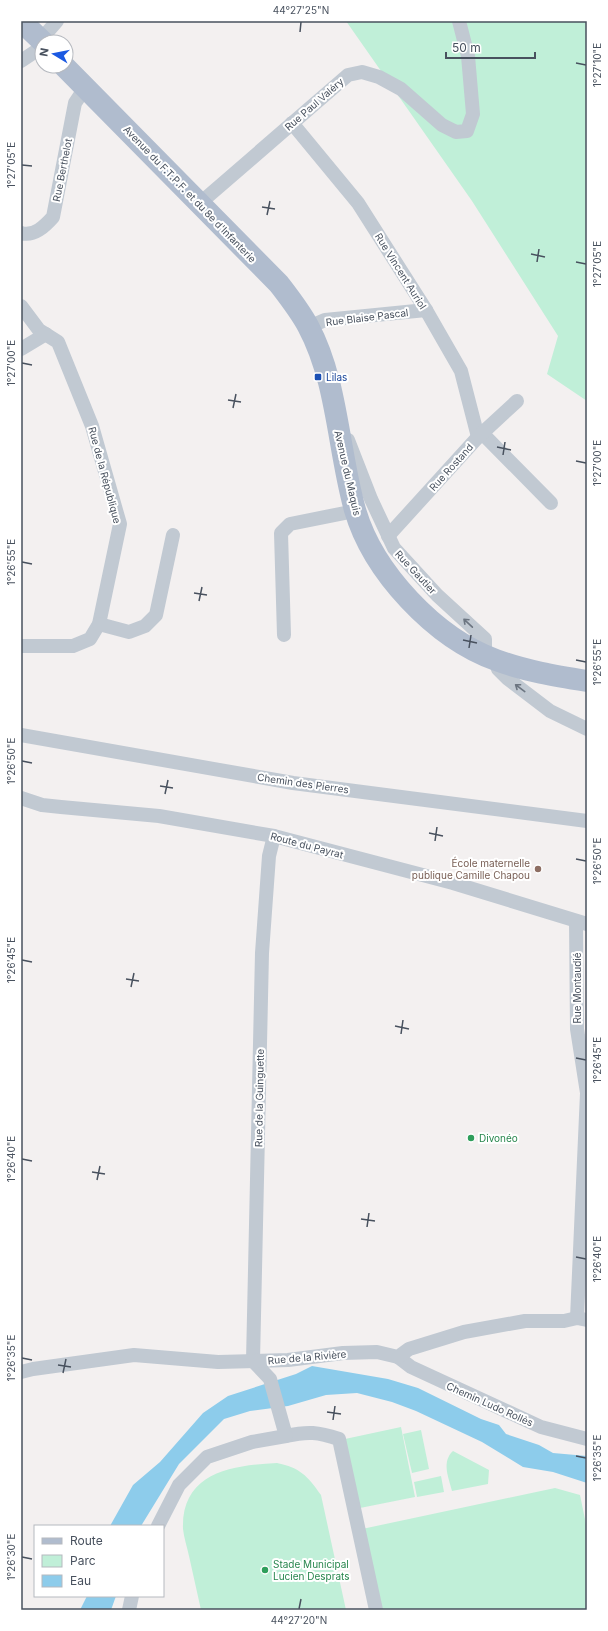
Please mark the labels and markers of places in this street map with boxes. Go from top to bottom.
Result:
place label: Lilas [326,371,347,383]
marker: Lilas [313,372,323,382]
place label: École maternelle publique Camille Chapou [412,856,530,881]
marker: École maternelle publique Camille Chapou [533,864,543,874]
place label: Divonéo [479,1132,518,1144]
marker: Divonéo [466,1133,476,1143]
place label: Stade Municipal Lucien Desprats [273,1558,350,1582]
marker: Stade Municipal Lucien Desprats [260,1565,270,1575]

